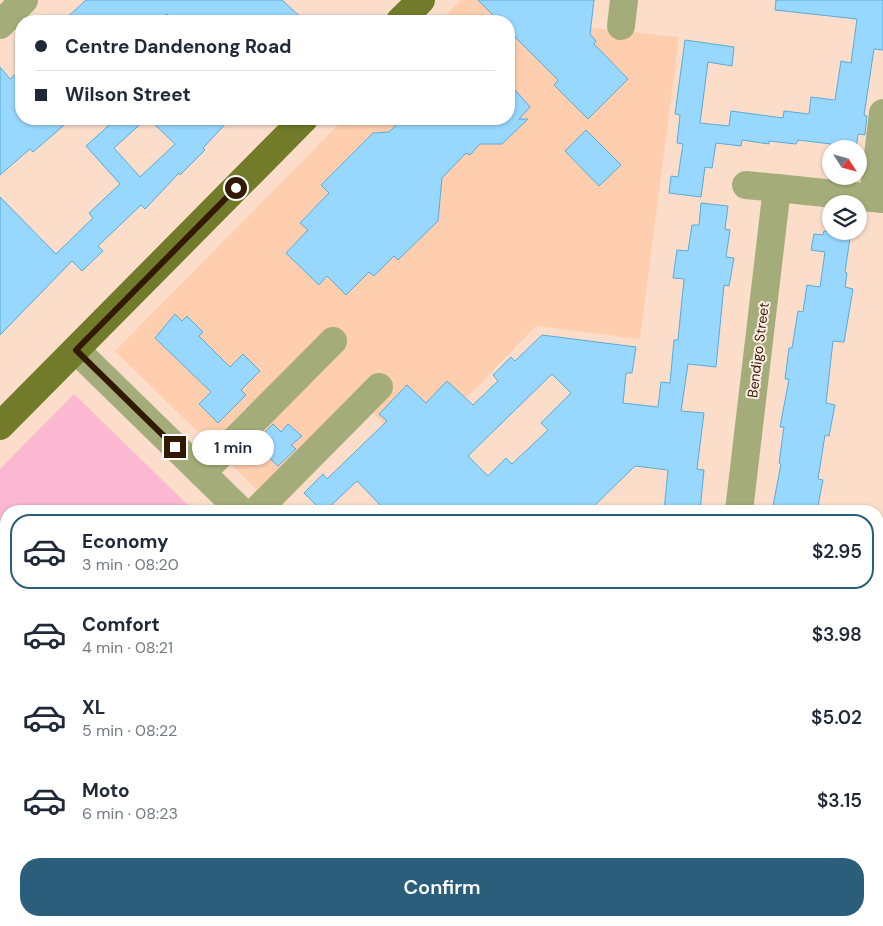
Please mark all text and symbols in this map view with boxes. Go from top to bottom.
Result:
text: Centre Dandenong Road [65,34,292,59]
text: Wilson Street [65,82,191,107]
north arrow [822,140,868,185]
map controls [822,140,867,240]
route start [225,177,247,199]
button: layers [822,195,867,240]
street label: Bendigo Street [743,301,773,399]
callout: 1 min [192,430,275,464]
route end [164,436,186,458]
text: 1 min [214,437,252,458]
icon: car [22,529,67,574]
text: Economy [82,529,169,554]
text: $2.95 [812,539,862,564]
text: 3 min · 08:20 [82,554,179,575]
icon: car [22,612,67,657]
text: Comfort [82,612,160,637]
text: $3.98 [812,622,862,647]
text: 4 min · 08:21 [82,637,173,658]
icon: car [22,695,67,740]
text: XL [82,695,105,720]
text: $5.02 [811,705,862,730]
text: 5 min · 08:22 [82,720,177,741]
icon: car [22,778,67,823]
text: Moto [82,778,130,803]
text: $3.15 [817,788,862,813]
text: 6 min · 08:23 [82,803,178,824]
button: Confirm [20,858,864,916]

